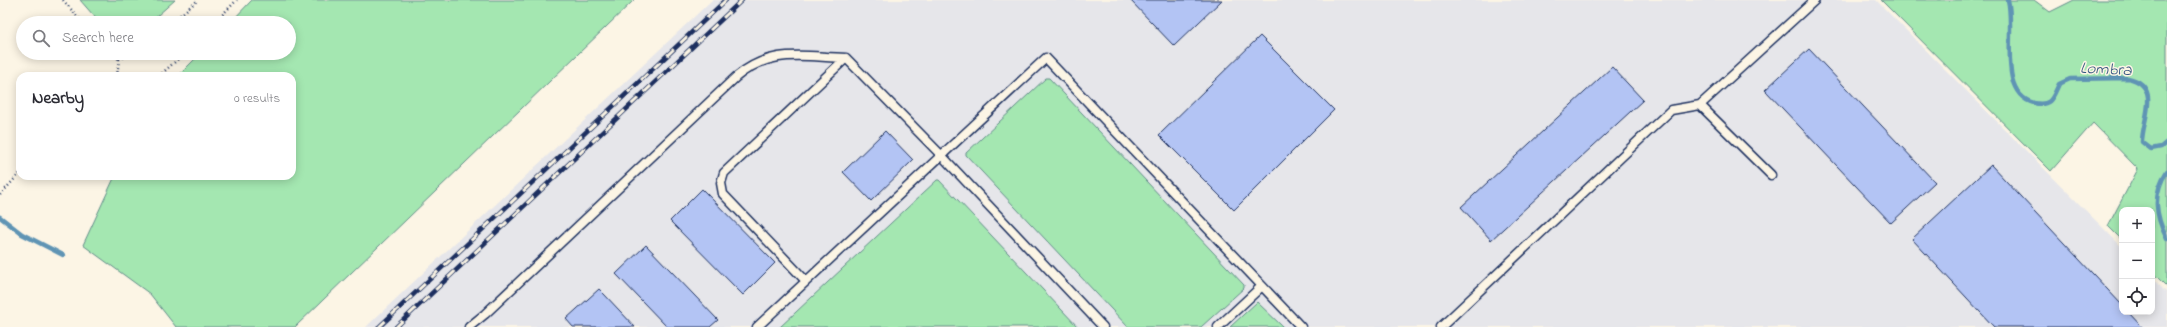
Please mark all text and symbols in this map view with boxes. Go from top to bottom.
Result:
search box [16,16,296,60]
icon: search [30,27,52,49]
text: Search here [62,27,134,49]
water label: Lombra [2079,56,2133,83]
text: Nearby [32,86,84,111]
text: 0 results [234,89,280,108]
map controls [2119,207,2155,315]
button: + [2119,207,2155,243]
button: − [2119,243,2155,279]
button: locate [2119,279,2155,315]

